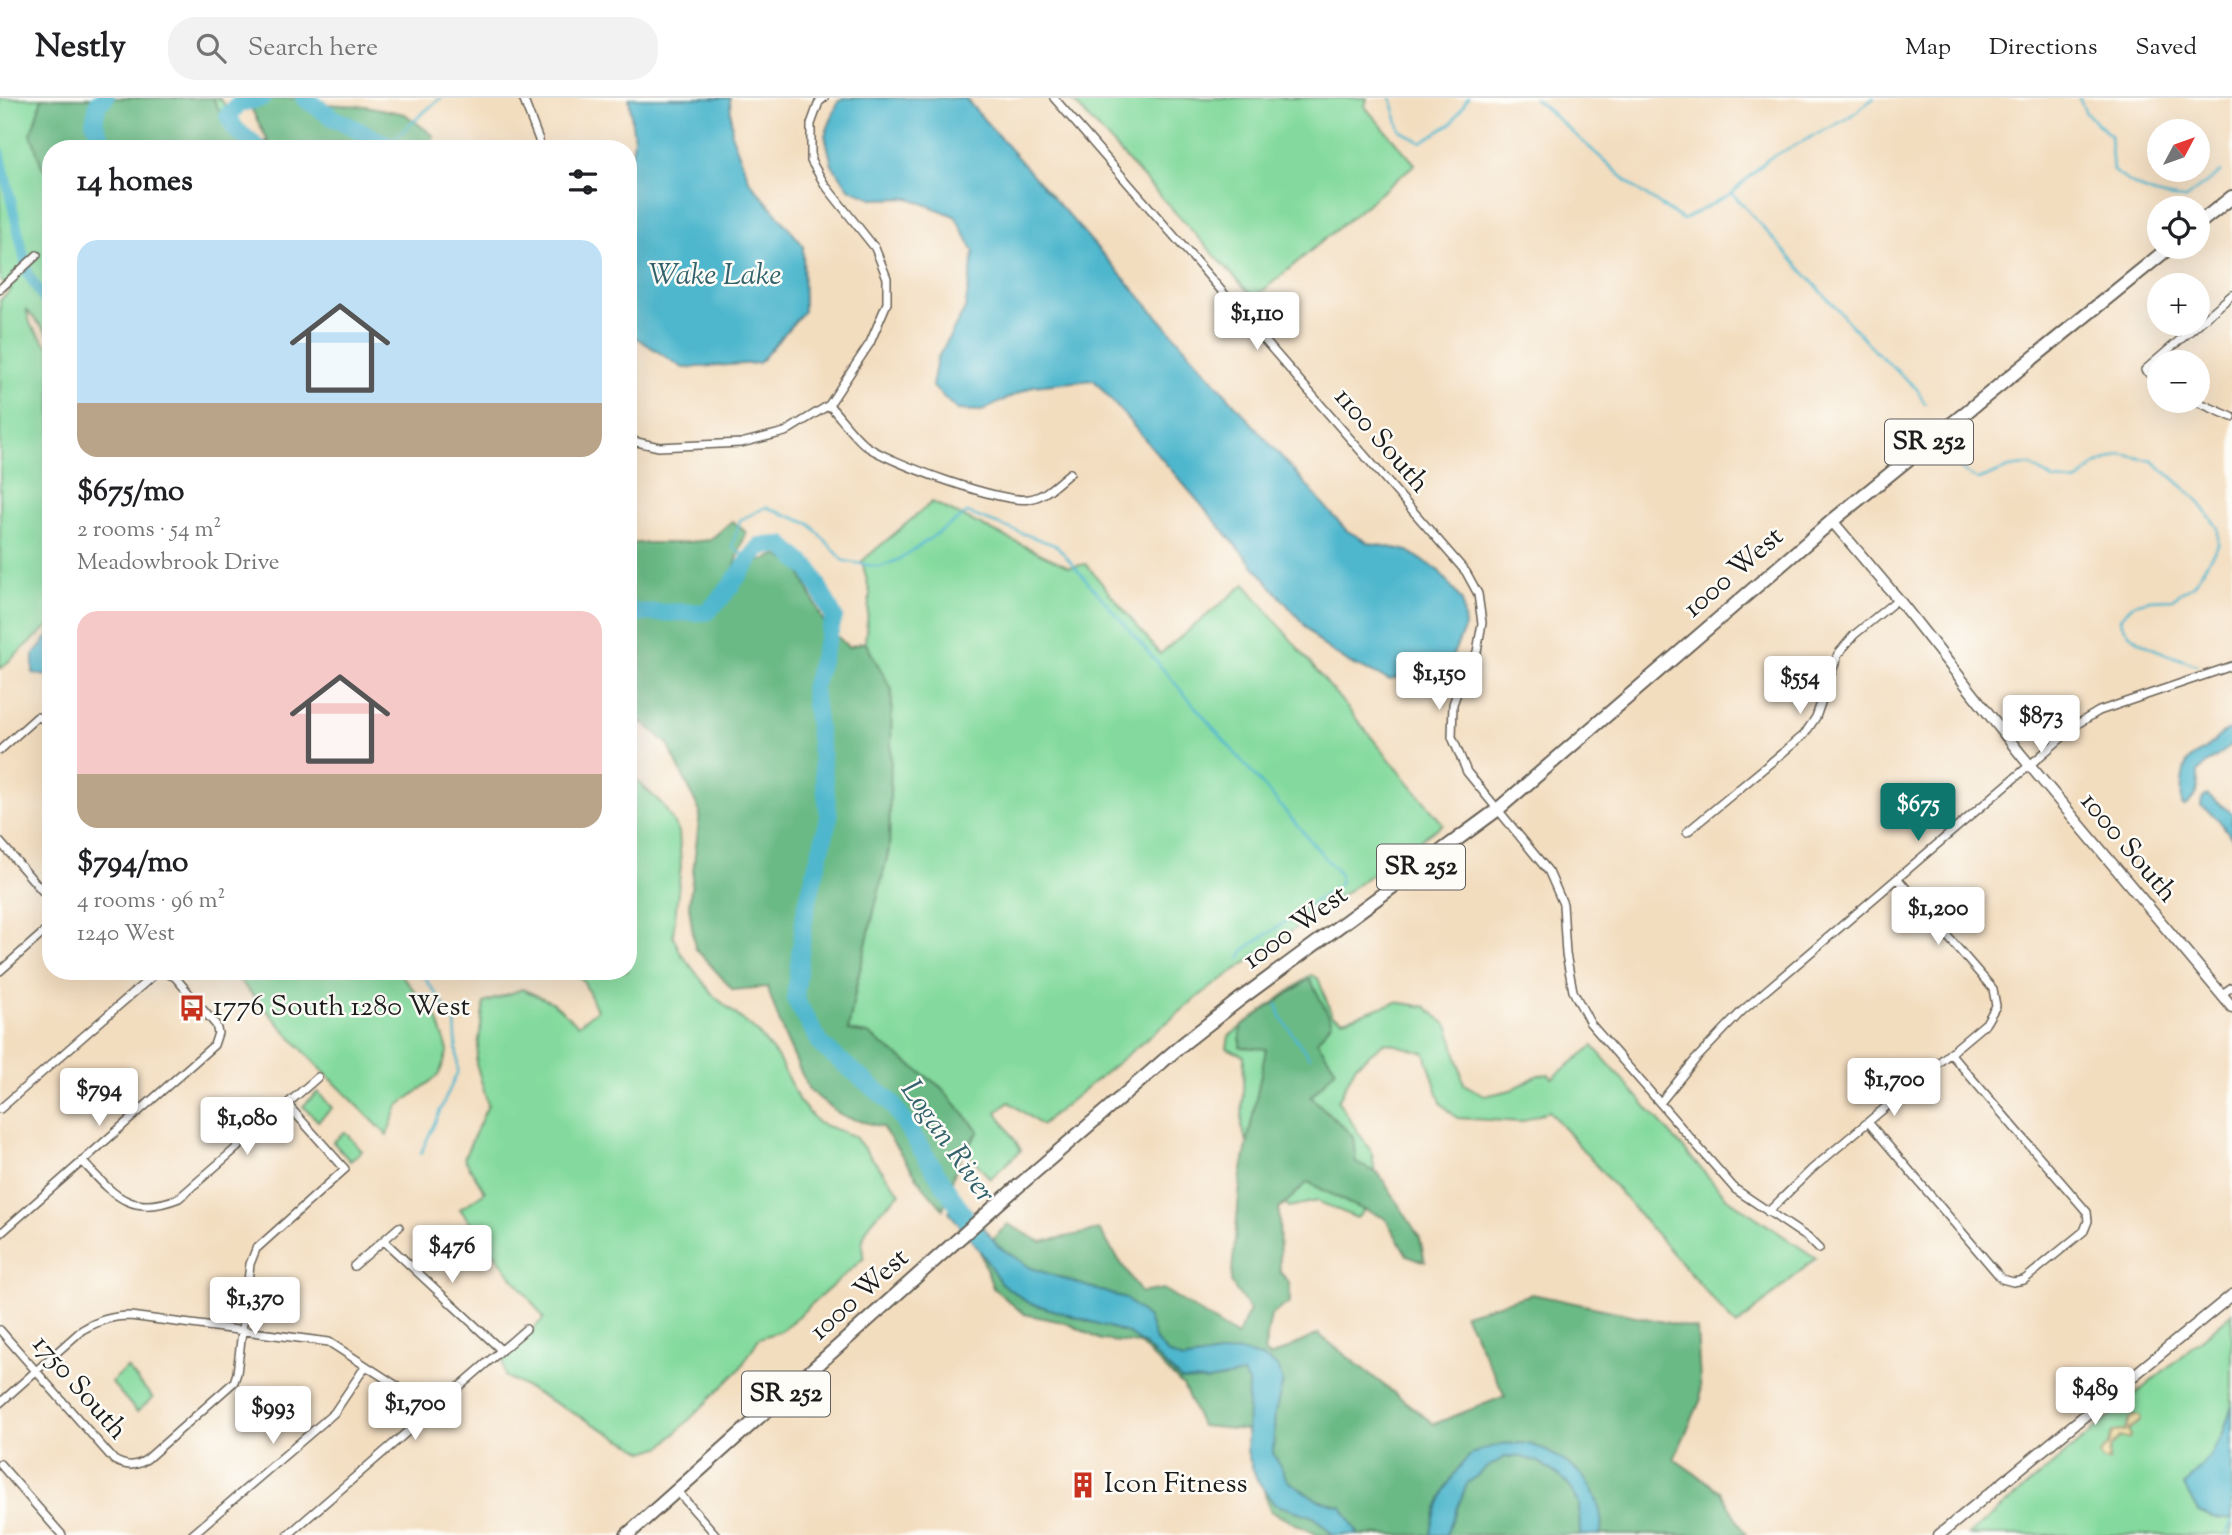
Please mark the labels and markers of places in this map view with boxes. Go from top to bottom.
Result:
pin: $1,110 [1200,292,1314,352]
pin: $1,150 [1382,652,1496,712]
pin: $554 [1759,656,1841,716]
pin: $873 [2000,696,2082,755]
pin: $675 [1877,784,1959,843]
pin: $1,200 [1881,888,1995,947]
place label: 1776 South 1280 West [213,988,470,1028]
bus stop icon: 1776 South 1280 West [177,993,207,1023]
pin: $1,700 [1837,1058,1951,1118]
pin: $794 [58,1068,140,1128]
pin: $1,080 [190,1098,304,1157]
pin: $476 [411,1226,493,1285]
pin: $1,370 [198,1278,312,1337]
pin: $489 [2054,1368,2136,1427]
pin: $1,700 [358,1382,472,1442]
pin: $993 [232,1386,314,1446]
place label: Icon Fitness [1104,1465,1247,1505]
building icon: Icon Fitness [1068,1470,1098,1500]

